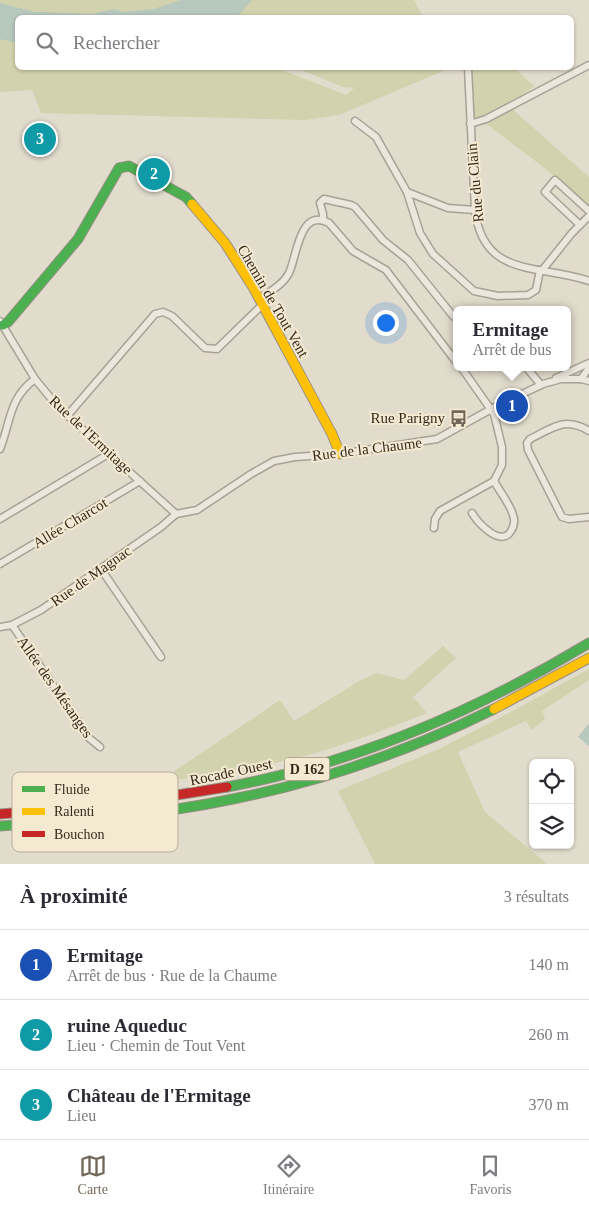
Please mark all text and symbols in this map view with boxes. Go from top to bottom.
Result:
search box [15,15,574,70]
icon: search [33,29,61,57]
text: Rechercher [73,32,160,53]
pin: 3 [24,120,56,158]
street label: Rue du Clain [464,142,486,223]
pin: 2 [138,155,170,193]
street label: Chemin de Tout Vent [234,242,312,361]
popup [453,306,571,371]
your location [373,310,399,336]
text: Ermitage [472,319,548,340]
text: Arrêt de bus [472,341,552,358]
pin: 1 [496,387,528,425]
street label: Rue de l'Ermitage [46,392,136,478]
bus stop icon: Rue Parigny [449,408,469,428]
place label: Rue Parigny [370,410,445,426]
street label: Rue de la Chaume [311,434,423,464]
street label: Allée Charcot [30,494,111,551]
street label: Rue de Magnac [48,542,134,610]
street label: Allée des Mésanges [14,633,96,741]
street label: Rocade Ouest [188,755,274,789]
road number: D 162 [284,758,330,781]
map controls [529,759,574,849]
button: locate [529,759,574,804]
legend [12,772,178,852]
text: Fluide [54,782,90,797]
text: Ralenti [54,804,95,819]
button: layers [529,804,574,849]
text: Bouchon [54,827,105,842]
text: À proximité [20,884,128,908]
text: 3 résultats [504,888,569,905]
text: Ermitage [67,945,143,966]
text: 1 [32,956,40,973]
text: 140 m [529,956,569,973]
text: Arrêt de bus · Rue de la Chaume [67,967,277,984]
text: ruine Aqueduc [67,1015,187,1036]
text: 2 [32,1026,40,1043]
text: 260 m [529,1026,569,1043]
text: Lieu · Chemin de Tout Vent [67,1037,245,1054]
text: Château de l'Ermitage [67,1085,251,1106]
text: 3 [32,1096,40,1113]
text: 370 m [529,1096,569,1113]
text: Lieu [67,1107,96,1124]
tab: Carte [78,1152,108,1198]
tab: Itinéraire [263,1152,314,1198]
tab: Favoris [469,1152,511,1198]

